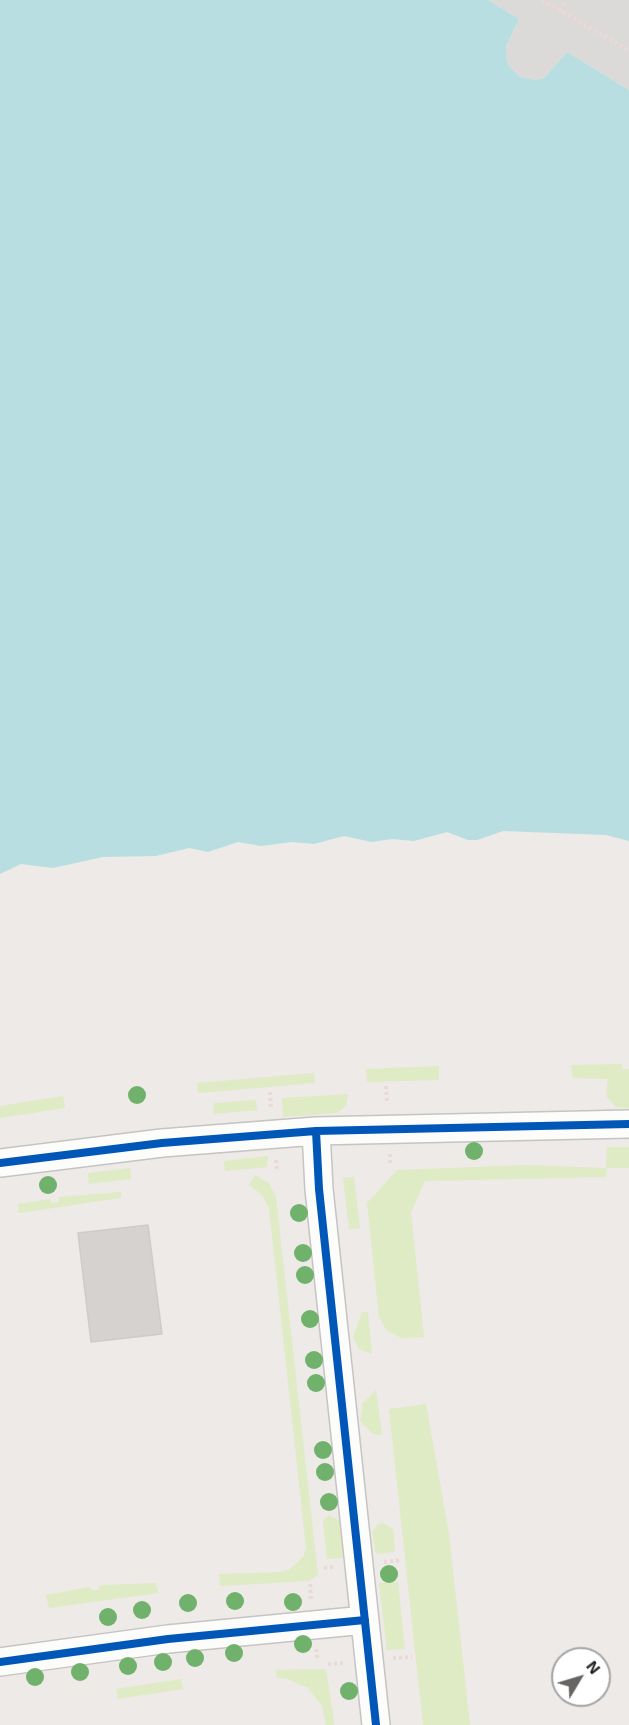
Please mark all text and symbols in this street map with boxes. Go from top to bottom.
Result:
north arrow [551,1647,611,1707]
text: N [583,1656,605,1677]

